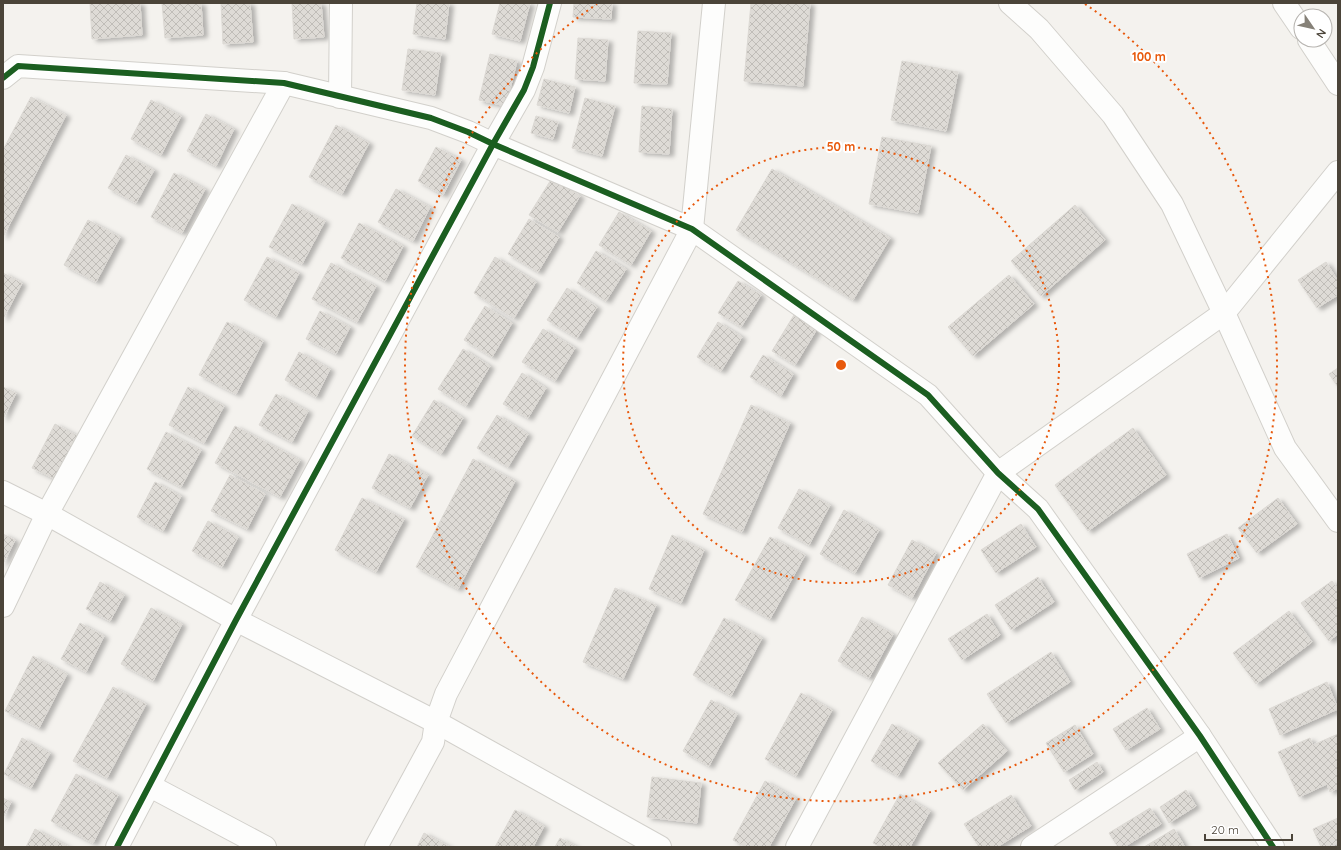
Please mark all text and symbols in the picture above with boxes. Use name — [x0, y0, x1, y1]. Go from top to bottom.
north arrow — [1293, 8, 1333, 48]
text: N — [1313, 26, 1329, 41]
text: 100 m — [1132, 49, 1166, 64]
text: 50 m — [827, 139, 855, 154]
centre of rings — [834, 358, 848, 372]
scale bar — [1205, 816, 1292, 842]
text: 20 m — [1211, 822, 1239, 837]

